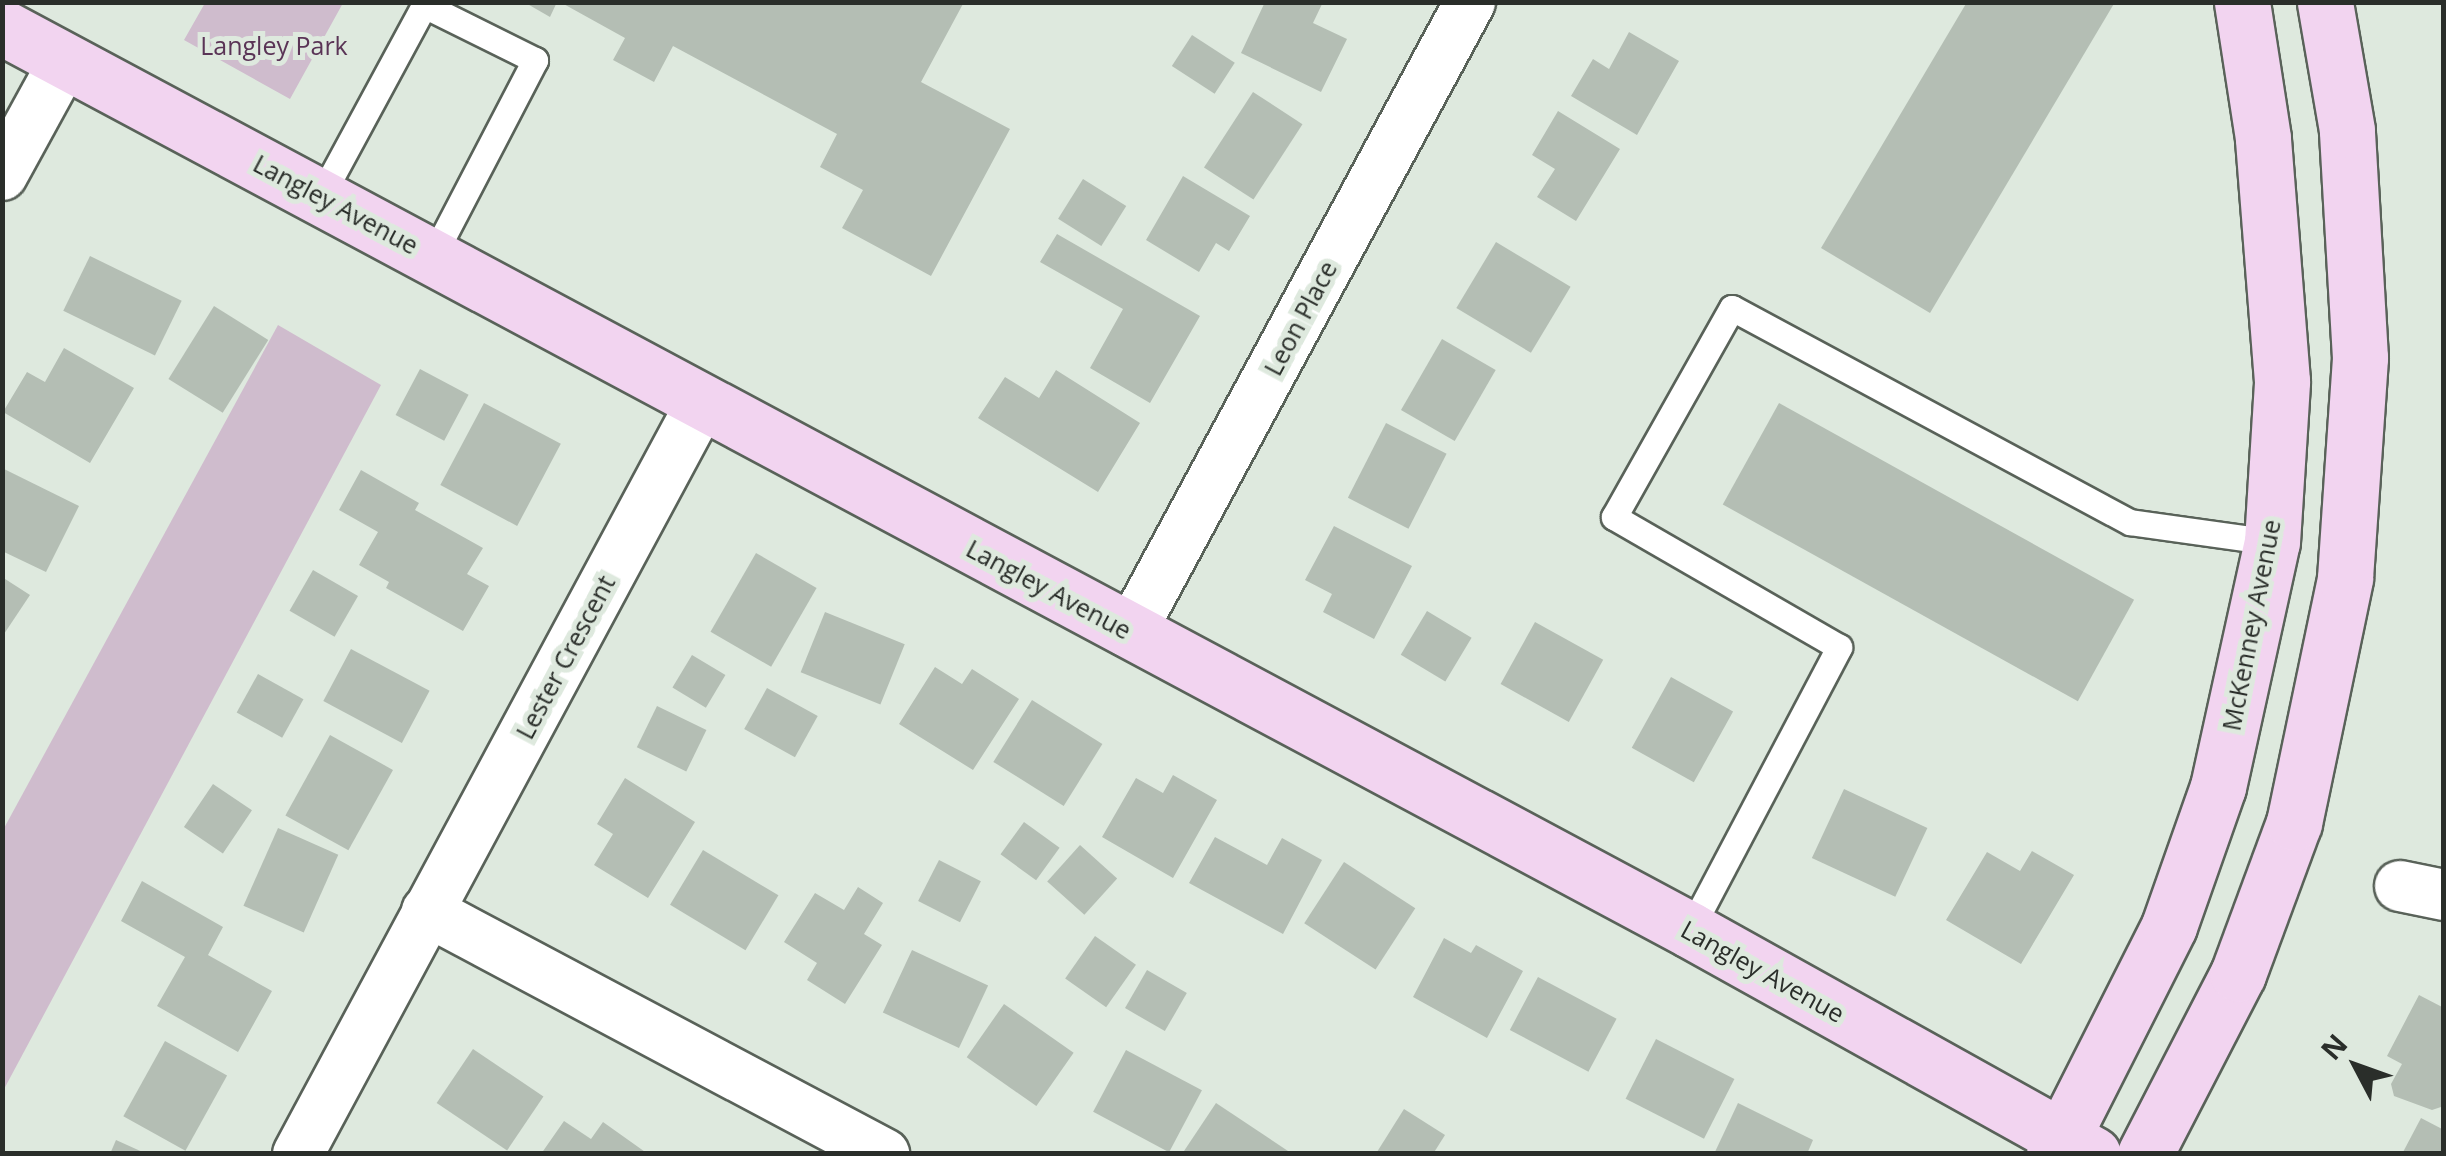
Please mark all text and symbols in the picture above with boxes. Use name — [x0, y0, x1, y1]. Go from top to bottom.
park label: Langley Park — [200, 30, 348, 60]
street label: Langley Avenue — [248, 148, 424, 260]
street label: Leon Place — [1257, 256, 1343, 380]
street label: McKenney Avenue — [2216, 517, 2286, 733]
street label: Langley Avenue — [961, 533, 1137, 645]
street label: Lester Crescent — [509, 570, 621, 744]
street label: Langley Avenue — [1676, 914, 1850, 1028]
north arrow — [2306, 1016, 2406, 1116]
text: N — [2312, 1025, 2355, 1067]

